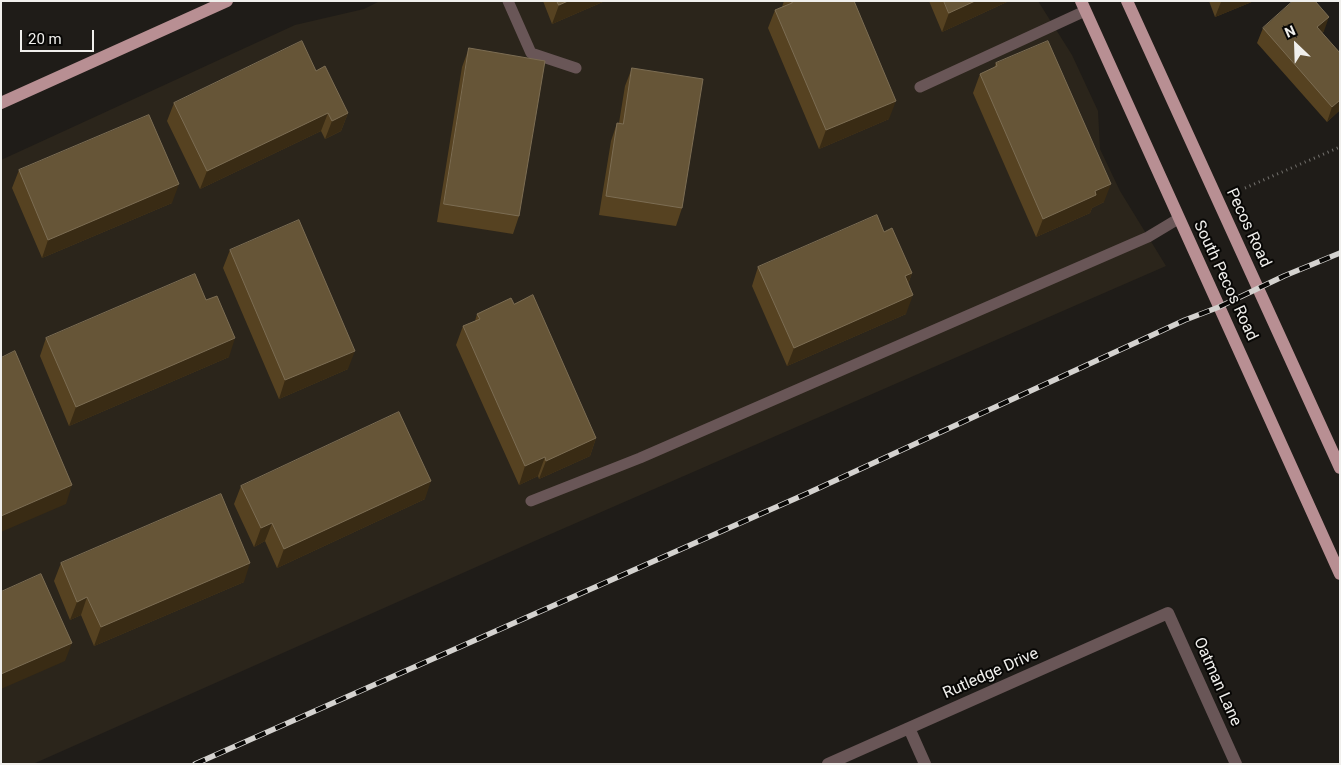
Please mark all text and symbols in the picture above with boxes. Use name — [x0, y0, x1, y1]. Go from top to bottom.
scale bar — [22, 20, 96, 52]
north arrow — [1271, 20, 1321, 70]
text: N — [1282, 22, 1298, 41]
text: 20 m — [28, 30, 62, 48]
street label: Pecos Road — [1221, 185, 1275, 271]
street label: South Pecos Road — [1189, 218, 1261, 344]
street label: Oatman Lane — [1189, 635, 1245, 729]
street label: Rutledge Drive — [940, 644, 1042, 704]

